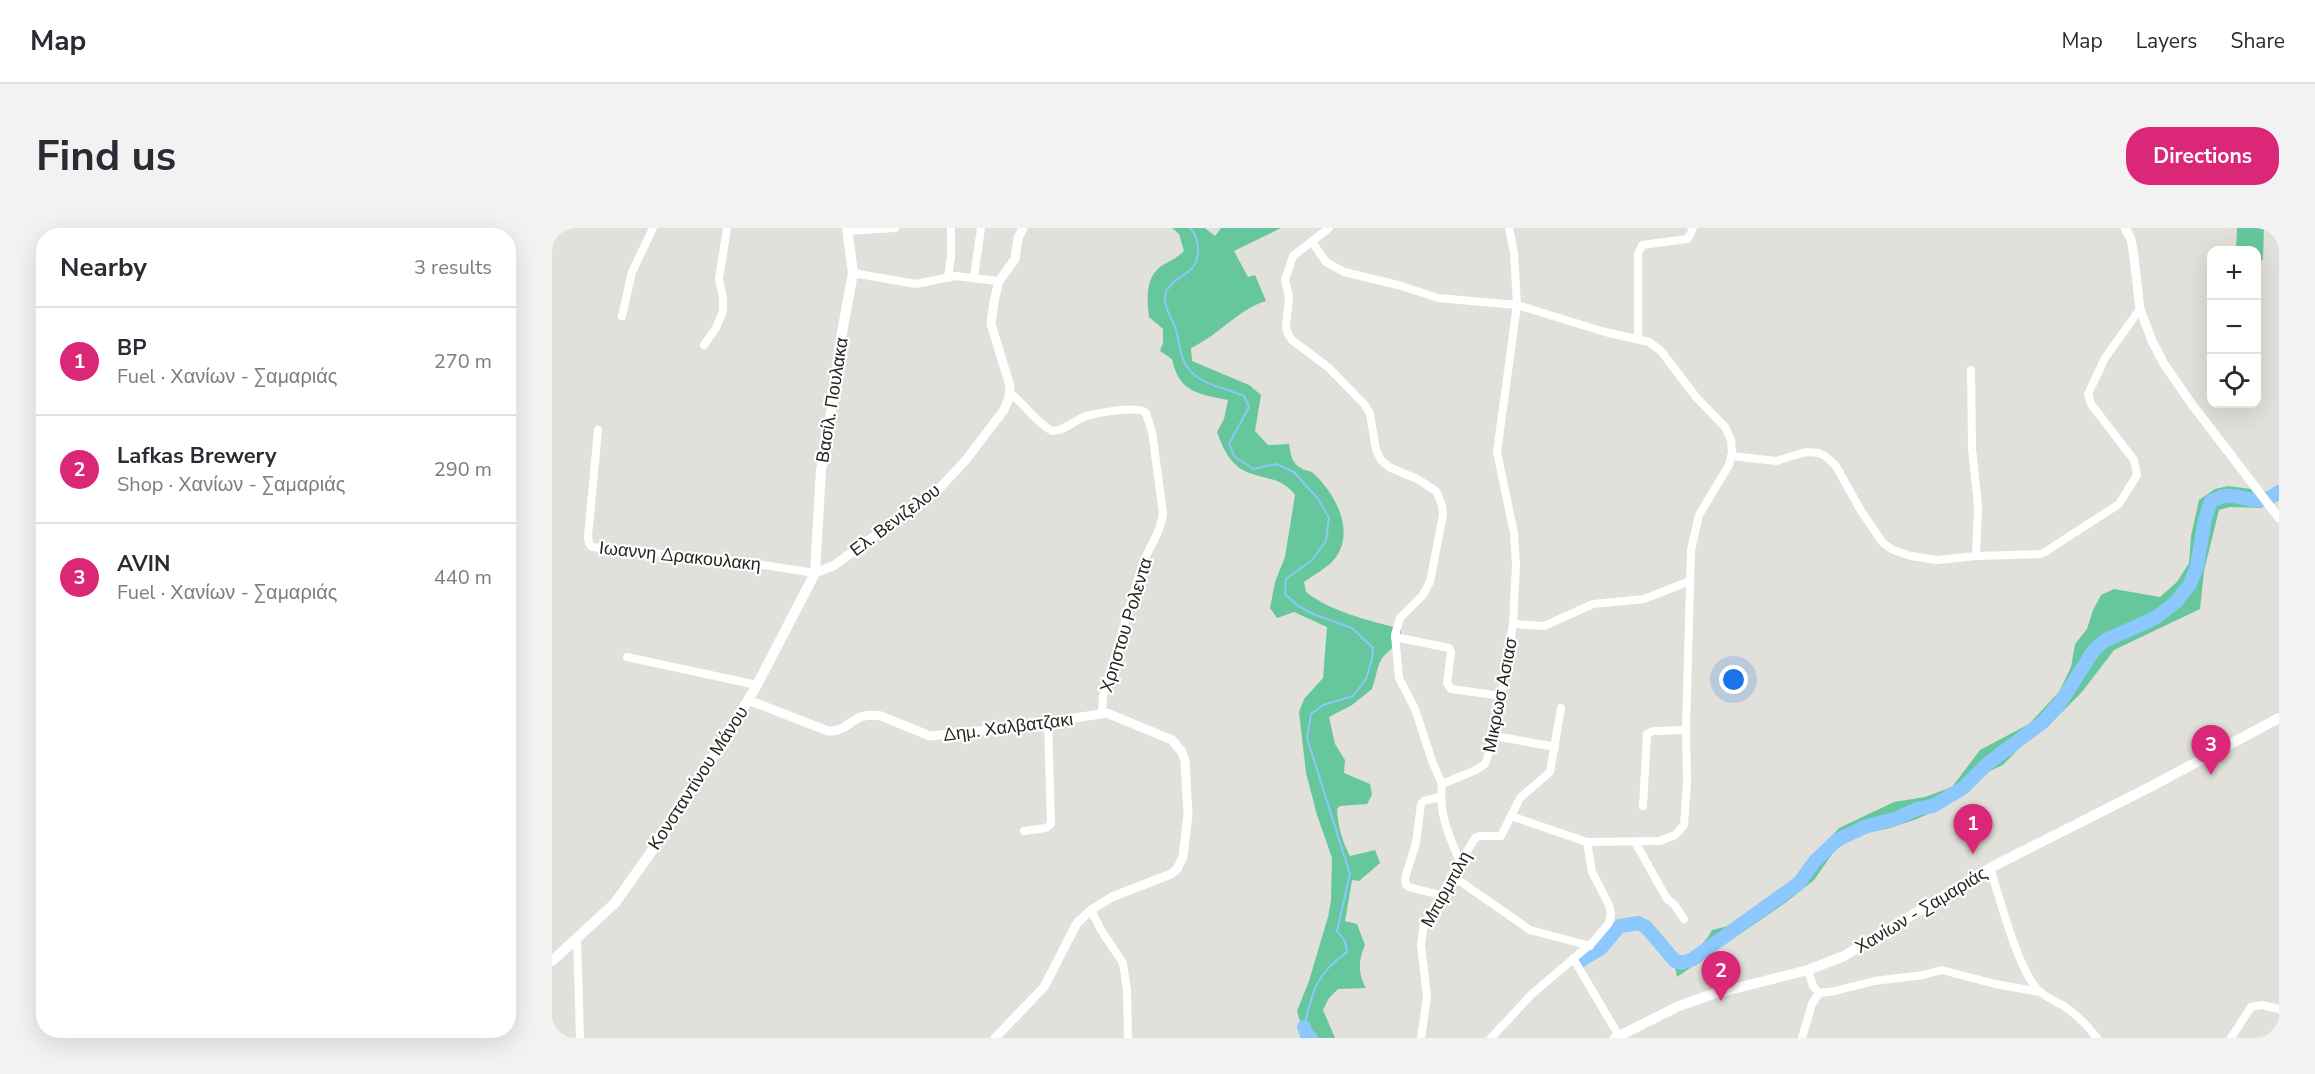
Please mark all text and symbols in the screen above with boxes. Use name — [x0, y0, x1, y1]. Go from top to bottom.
text: Map — [30, 22, 86, 60]
text: Map — [2061, 27, 2103, 55]
text: Layers — [2136, 27, 2197, 55]
text: Share — [2230, 27, 2285, 55]
button: Directions — [2126, 127, 2279, 185]
text: Find us — [36, 128, 176, 185]
map controls — [2207, 246, 2261, 408]
button: + — [2207, 246, 2261, 300]
text: Nearby — [60, 250, 147, 285]
text: 3 results — [414, 254, 492, 281]
button: − — [2207, 300, 2261, 354]
text: BP — [117, 333, 146, 363]
street label: Βασίλ. Πουλακα — [810, 336, 854, 464]
text: 1 — [74, 348, 86, 375]
text: 270 m — [434, 348, 492, 375]
button: locate — [2207, 354, 2261, 408]
text: Fuel · Χανίων - Σαμαριάς — [117, 363, 337, 390]
text: Lafkas Brewery — [117, 441, 276, 471]
text: 2 — [74, 456, 86, 483]
text: 290 m — [434, 456, 492, 483]
text: Shop · Χανίων - Σαμαριάς — [117, 471, 345, 498]
street label: Ελ. Βενιζελου — [845, 478, 945, 562]
street label: Ιωαννη Δρακουλακη — [598, 536, 762, 576]
text: AVIN — [117, 549, 170, 579]
street label: Χρηστου Ρολεντα — [1094, 555, 1158, 695]
text: 3 — [74, 564, 86, 591]
text: 440 m — [434, 564, 492, 591]
text: Fuel · Χανίων - Σαμαριάς — [117, 579, 337, 606]
street label: Μικρωσ Ασιασ — [1477, 635, 1523, 755]
your location — [1719, 665, 1748, 694]
street label: Κονσταντίνου Μάνου — [642, 701, 754, 855]
street label: Δημ. Χαλβατζακι — [941, 707, 1075, 747]
pin: 3 — [2192, 726, 2230, 775]
pin: 1 — [1954, 804, 1992, 854]
street label: Μπιρμπιλη — [1415, 847, 1477, 931]
street label: Χανίων - Σαμαριάς — [1850, 861, 1992, 959]
pin: 2 — [1702, 952, 1740, 1001]

